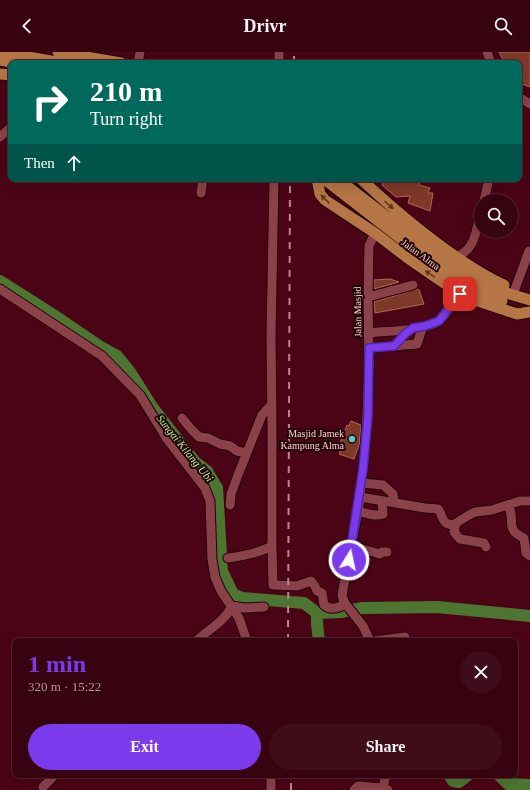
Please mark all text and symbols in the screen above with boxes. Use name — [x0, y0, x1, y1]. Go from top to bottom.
icon: back — [16, 15, 38, 37]
icon: search — [492, 15, 514, 37]
text: Drivr — [244, 16, 286, 36]
icon: right — [24, 76, 76, 128]
text: 210 m — [90, 76, 162, 107]
text: Turn right — [90, 109, 163, 129]
icon: ahead — [63, 152, 85, 174]
text: Then — [24, 155, 55, 171]
one-way arrow — [320, 194, 330, 204]
map controls — [474, 194, 518, 238]
button: search — [474, 194, 518, 238]
one-way arrow — [384, 201, 395, 210]
street label: Jalan Alma — [399, 237, 442, 272]
one-way arrow — [425, 270, 436, 278]
pin — [443, 277, 477, 311]
icon: arrive — [449, 283, 471, 305]
street label: Jalan Masjid — [352, 286, 363, 337]
water label: Sungai Kilang Ubi — [154, 412, 216, 484]
place label: Masjid Jamek Kampung Alma — [280, 428, 345, 451]
marker: Masjid Jamek Kampung Alma — [347, 434, 357, 444]
position arrow — [328, 539, 370, 581]
text: 1 min — [28, 651, 86, 677]
button: close — [460, 651, 502, 693]
text: 320 m · 15:22 — [28, 679, 101, 694]
button: Exit — [28, 724, 261, 770]
button: Share — [269, 724, 502, 770]

